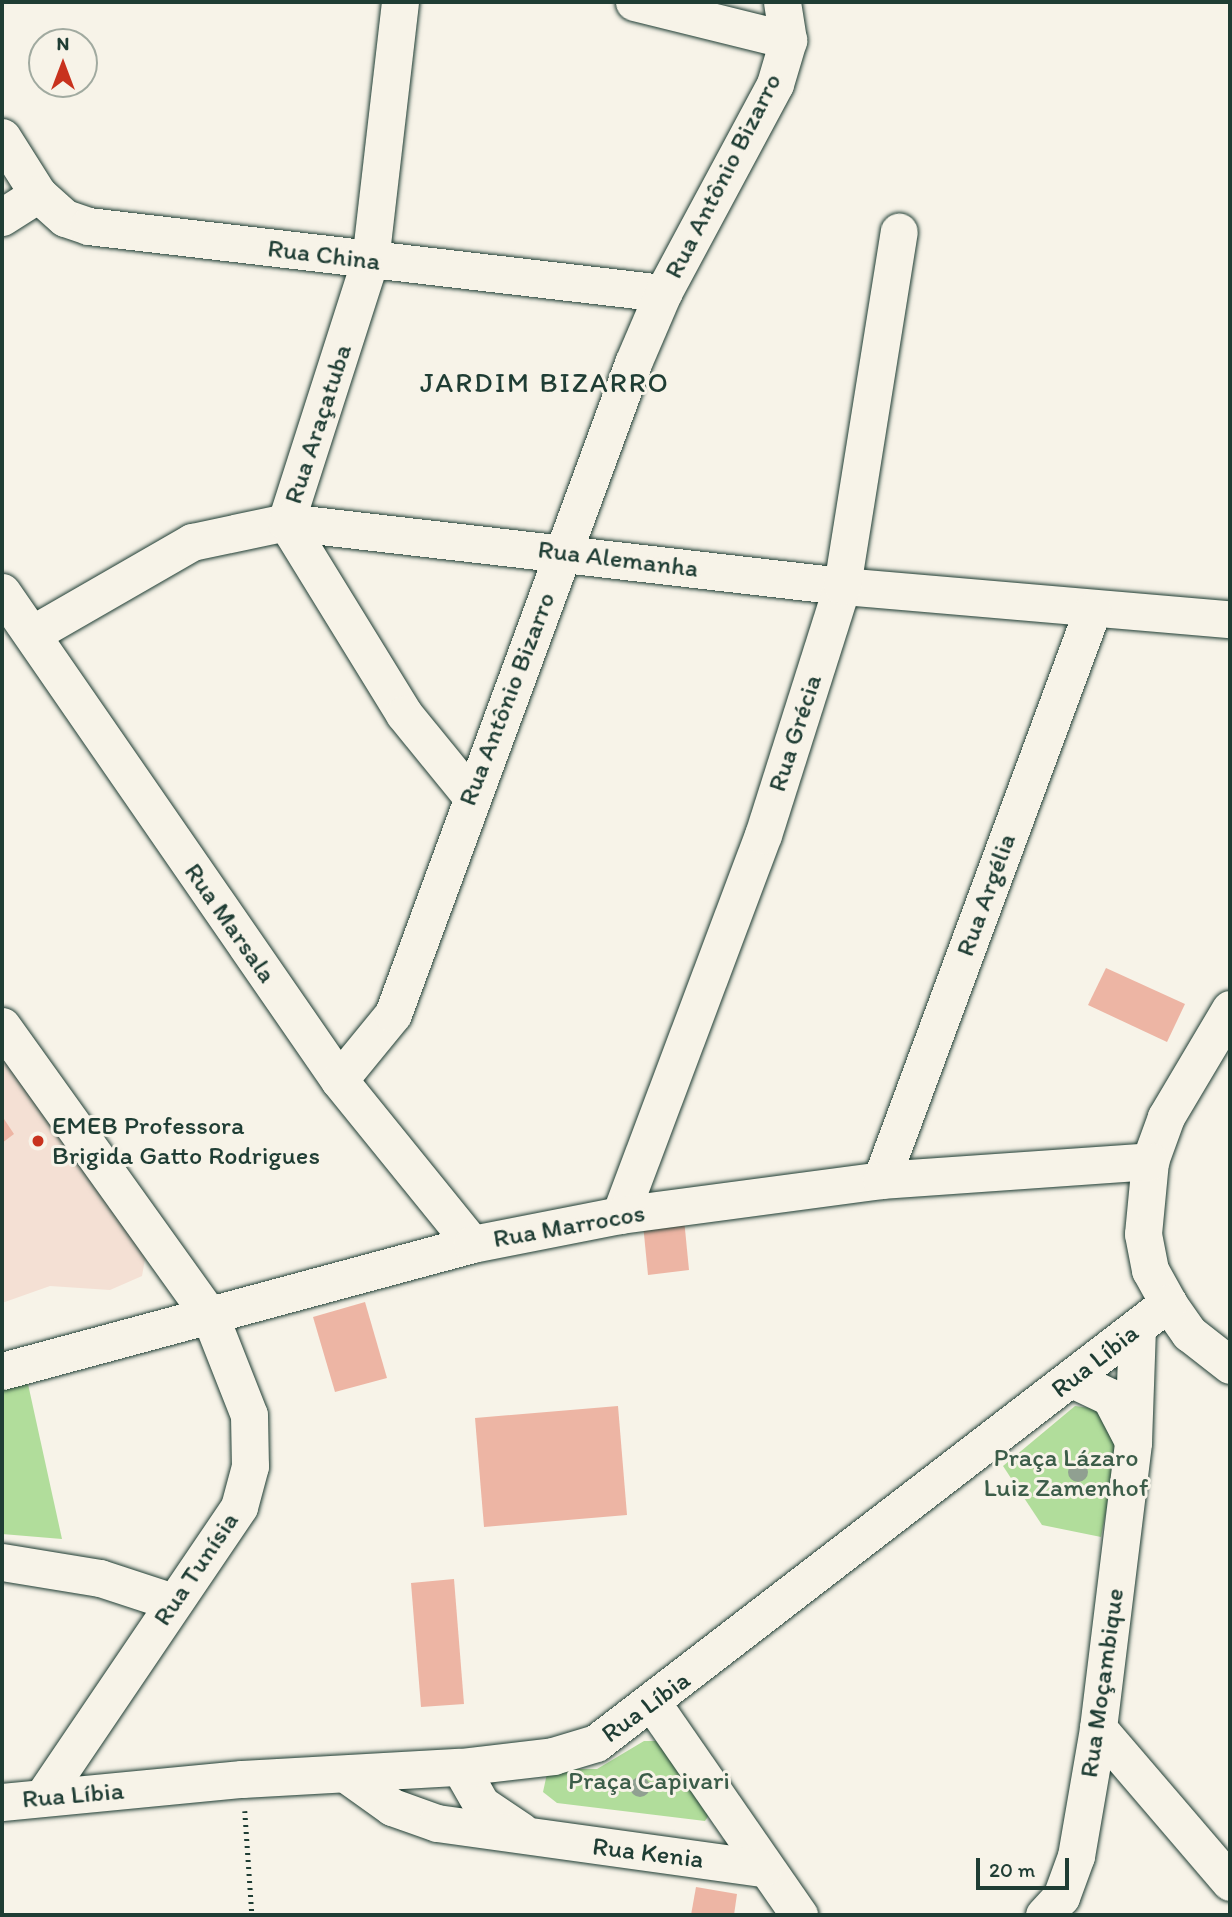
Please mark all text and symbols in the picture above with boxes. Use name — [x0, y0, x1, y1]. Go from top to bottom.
north arrow — [28, 28, 98, 98]
text: N — [57, 32, 69, 55]
street label: Rua Antônio Bizarro — [658, 69, 788, 283]
street label: Rua China — [266, 233, 382, 277]
street label: Rua Araçatuba — [278, 340, 358, 508]
district label: JARDIM BIZARRO — [423, 365, 667, 399]
street label: Rua Alemanha — [536, 534, 700, 584]
street label: Rua Antônio Bizarro — [452, 588, 562, 810]
street label: Rua Grécia — [762, 671, 828, 795]
street label: Rua Argélia — [949, 829, 1023, 961]
street label: Rua Marsala — [178, 857, 282, 989]
place label: EMEB Professora Brigida Gatto Rodrigues — [52, 1110, 320, 1172]
marker: EMEB Professora Brigida Gatto Rodrigues — [30, 1133, 46, 1149]
street label: Rua Marrocos — [491, 1197, 647, 1255]
street label: Rua Líbia — [1045, 1317, 1145, 1405]
park label: Praça Lázaro Luiz Zamenhof — [983, 1442, 1149, 1504]
street label: Rua Tunísia — [147, 1507, 245, 1631]
street label: Rua Moçambique — [1073, 1587, 1131, 1779]
street label: Rua Líbia — [596, 1665, 696, 1749]
park label: Praça Capivari — [568, 1765, 730, 1797]
street label: Rua Líbia — [21, 1775, 125, 1815]
street label: Rua Kenia — [590, 1831, 706, 1875]
scale bar — [980, 1843, 1073, 1887]
text: 20 m — [989, 1857, 1035, 1882]

